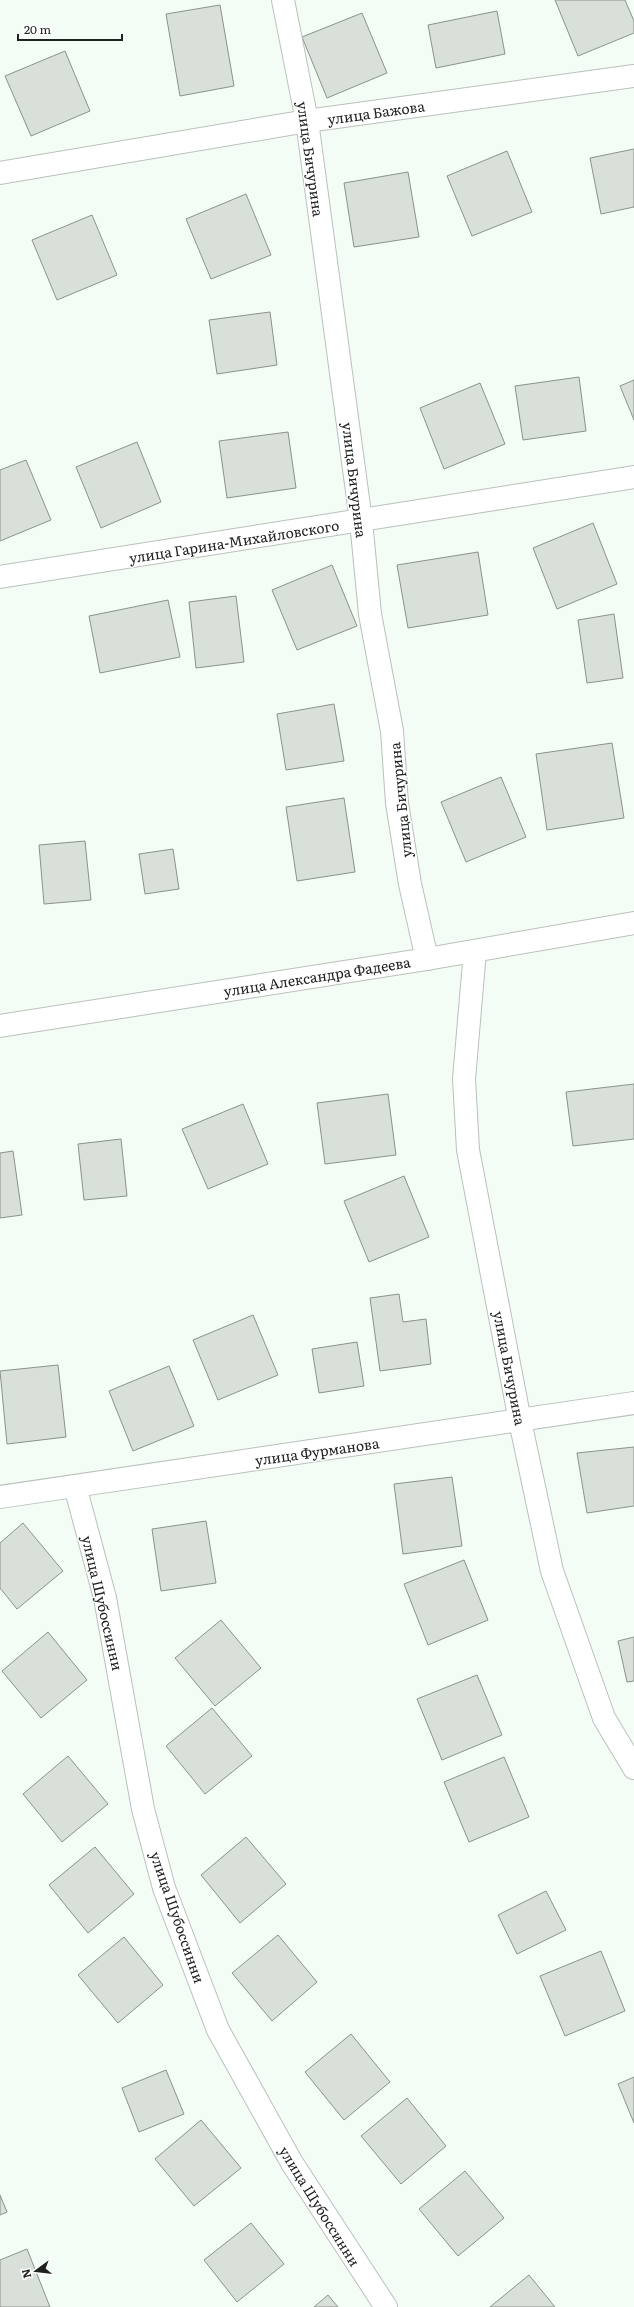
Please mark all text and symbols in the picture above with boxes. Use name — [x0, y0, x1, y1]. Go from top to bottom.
scale bar — [18, 16, 122, 42]
text: 20 m — [24, 20, 51, 38]
street label: улица Бажова — [326, 95, 426, 129]
street label: улица Бичурина — [293, 100, 329, 218]
street label: улица Бичурина — [338, 421, 372, 539]
street label: улица Гарина-Михайловского — [127, 514, 341, 568]
street label: улица Бичурина — [384, 741, 416, 859]
street label: улица Александра Фадеева — [222, 951, 412, 1001]
street label: улица Бичурина — [489, 1309, 531, 1427]
street label: улица Фурманова — [254, 1432, 381, 1470]
street label: улица Шубоссинни — [78, 1533, 128, 1673]
street label: улица Шубоссинни — [146, 1848, 210, 1986]
street label: улица Шубоссинни — [275, 2142, 365, 2270]
north arrow — [16, 2251, 56, 2291]
text: N — [16, 2267, 34, 2280]

